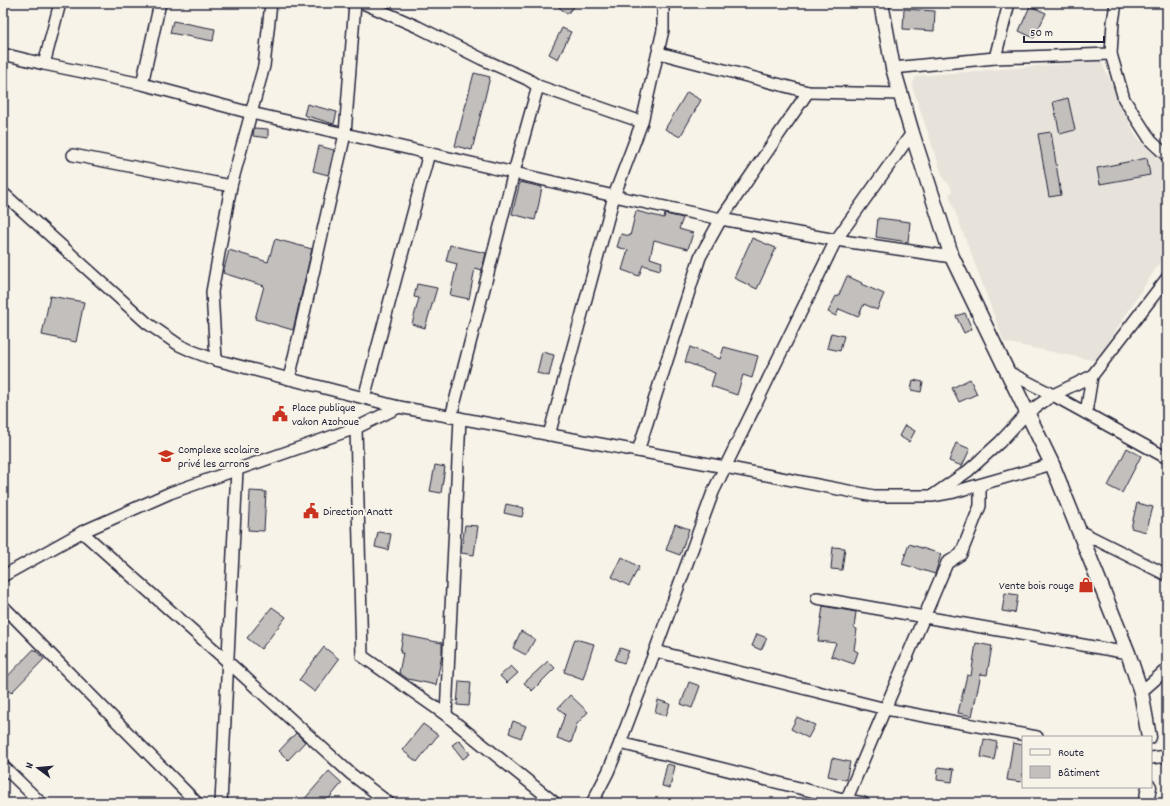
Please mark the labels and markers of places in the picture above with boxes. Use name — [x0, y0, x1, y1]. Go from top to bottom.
place label: Place publique vakon Azohoue — [292, 400, 359, 431]
public building icon: Place publique vakon Azohoue — [271, 405, 289, 423]
place label: Complexe scolaire privé les arrons — [178, 442, 259, 473]
school or university icon: Complexe scolaire privé les arrons — [157, 447, 175, 465]
public building icon: Direction Anatt — [302, 502, 320, 520]
place label: Direction Anatt — [323, 504, 393, 521]
shop icon: Vente bois rouge — [1077, 576, 1095, 594]
place label: Vente bois rouge — [999, 578, 1074, 595]

